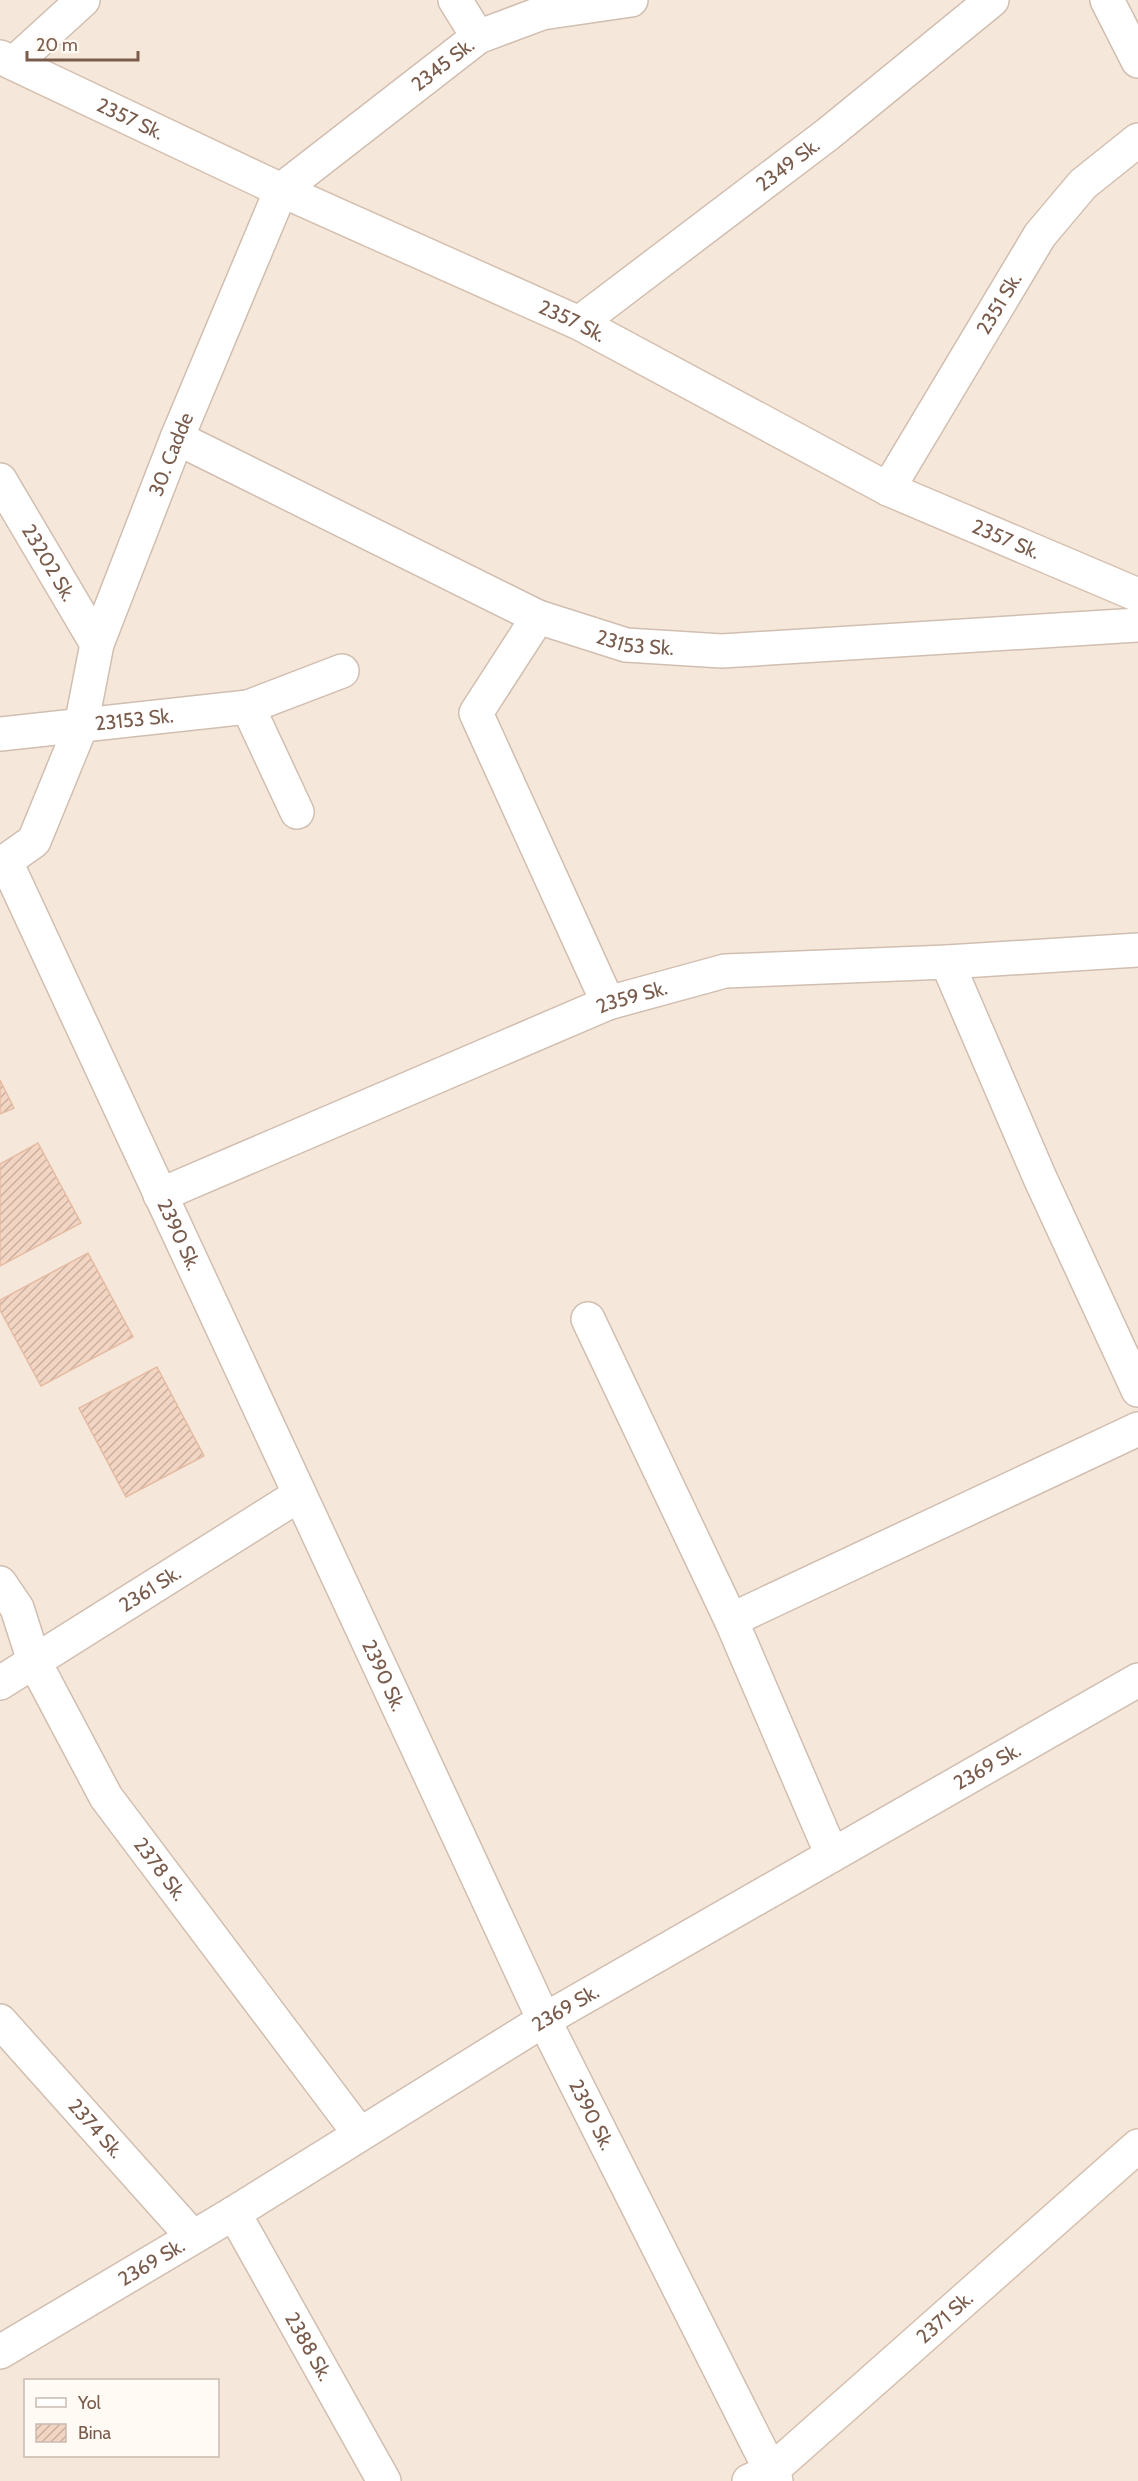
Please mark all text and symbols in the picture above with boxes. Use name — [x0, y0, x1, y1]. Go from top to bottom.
scale bar — [27, 24, 138, 62]
street label: 2345 Sk. — [407, 33, 479, 96]
text: 20 m — [36, 34, 78, 56]
street label: 2357 Sk. — [93, 92, 168, 145]
street label: 2349 Sk. — [751, 133, 824, 196]
street label: 2351 Sk. — [971, 268, 1027, 339]
street label: 2357 Sk. — [535, 295, 610, 347]
street label: 30. Cadde — [144, 409, 198, 499]
street label: 2357 Sk. — [968, 514, 1043, 564]
street label: 23202 Sk. — [17, 520, 81, 606]
street label: 23153 Sk. — [593, 624, 675, 660]
street label: 23153 Sk. — [94, 703, 175, 736]
street label: 2359 Sk. — [592, 975, 670, 1019]
street label: 2390 Sk. — [152, 1195, 206, 1274]
street label: 2361 Sk. — [115, 1560, 185, 1617]
street label: 2390 Sk. — [357, 1636, 411, 1715]
street label: 2369 Sk. — [949, 1738, 1025, 1795]
street label: 2378 Sk. — [129, 1833, 192, 1905]
street label: 2369 Sk. — [527, 1979, 603, 2037]
street label: 2390 Sk. — [564, 2076, 619, 2154]
street label: 2374 Sk. — [63, 2094, 129, 2163]
street label: 2369 Sk. — [114, 2233, 189, 2291]
street label: 2371 Sk. — [911, 2286, 978, 2349]
street label: 2388 Sk. — [280, 2308, 337, 2385]
legend — [24, 2379, 219, 2457]
text: Yol — [77, 2392, 102, 2414]
text: Bina — [78, 2422, 112, 2444]

